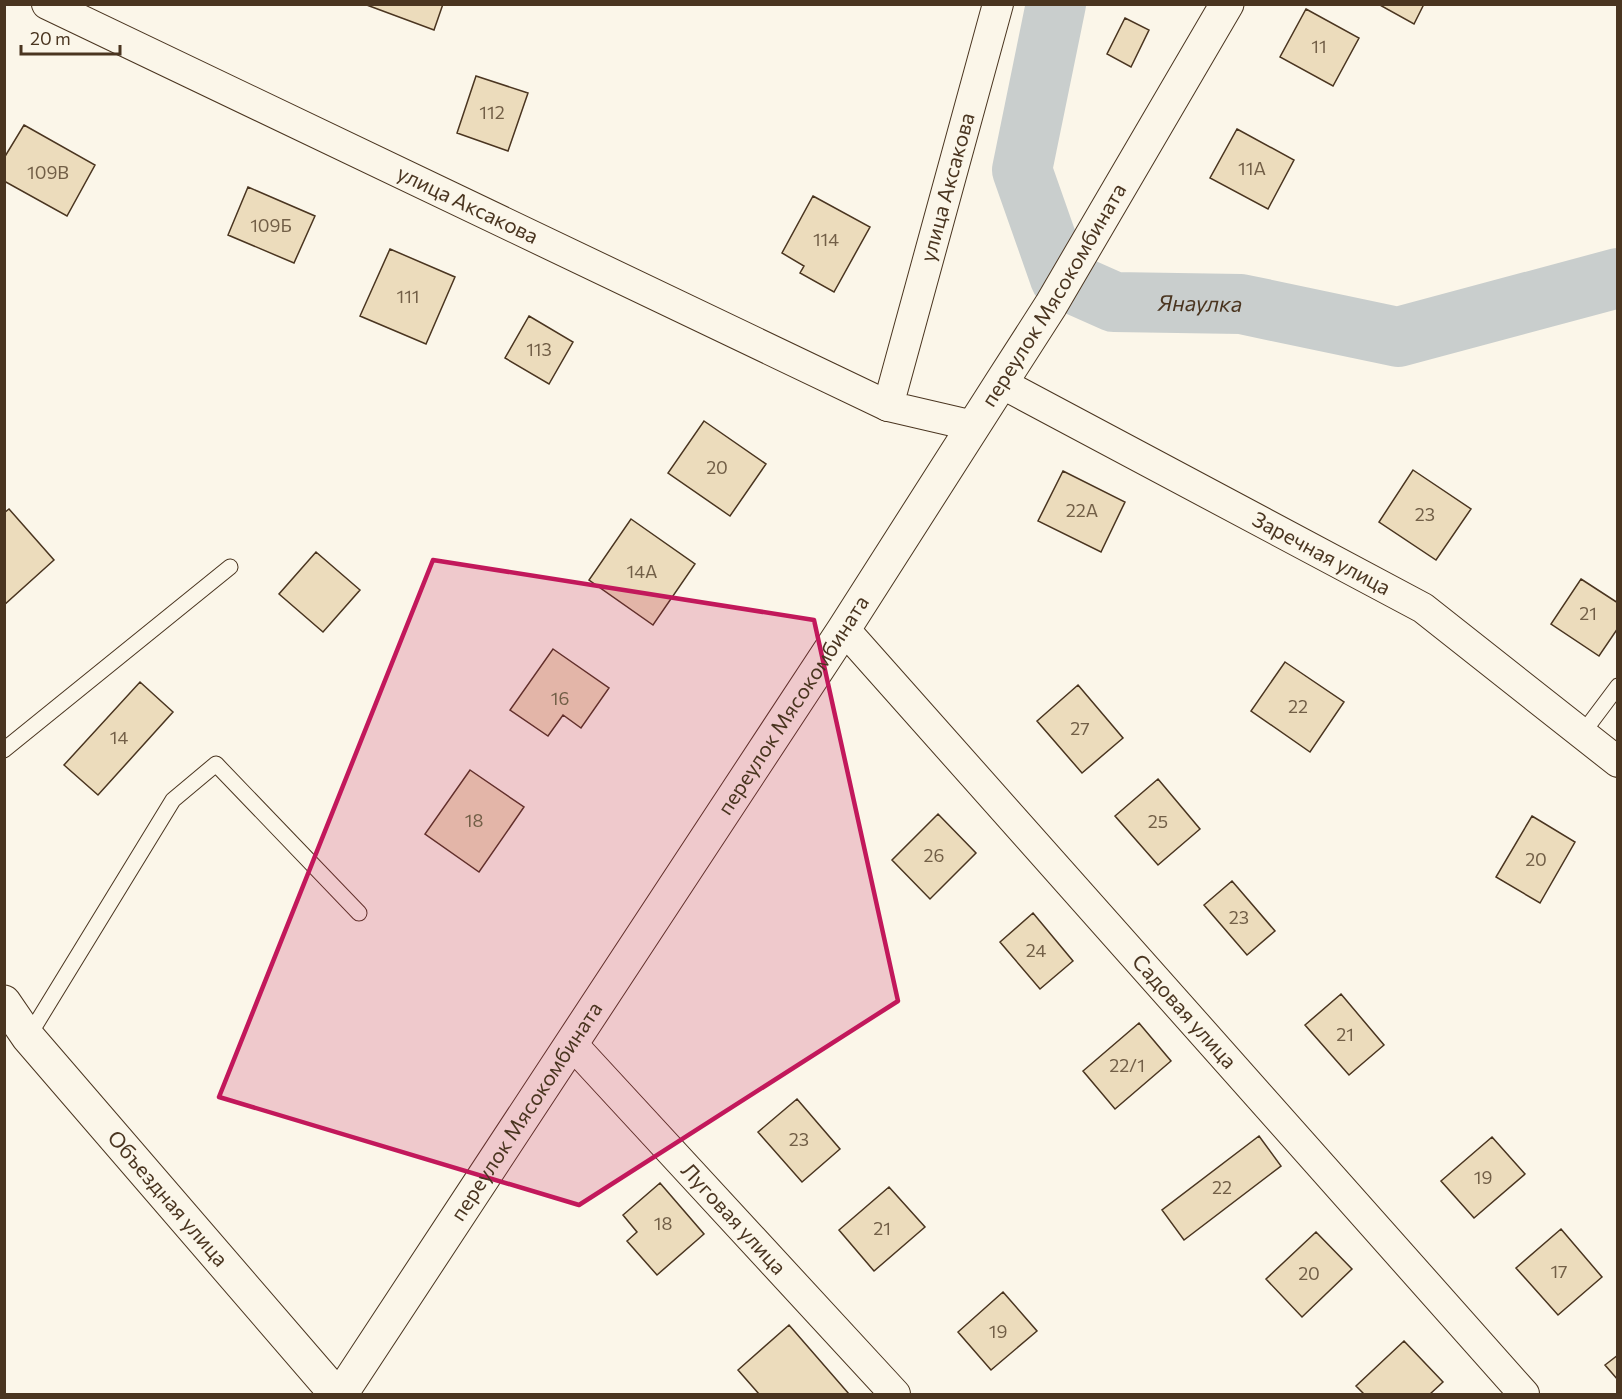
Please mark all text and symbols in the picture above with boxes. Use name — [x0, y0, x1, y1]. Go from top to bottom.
scale bar — [21, 18, 120, 56]
text: 20 m — [30, 27, 71, 49]
house number: 11 — [1311, 35, 1327, 57]
house number: 112 — [479, 101, 505, 123]
street label: улица Аксакова — [914, 110, 979, 264]
house number: 11А — [1238, 157, 1266, 179]
street label: улица Аксакова — [393, 159, 543, 248]
house number: 109В — [27, 161, 69, 183]
street label: переулок Мясокомбината — [975, 178, 1130, 411]
house number: 109Б — [250, 214, 292, 236]
house number: 114 — [813, 228, 839, 250]
house number: 111 — [396, 285, 420, 307]
water label: Янаулка — [1156, 289, 1243, 317]
house number: 113 — [526, 338, 552, 360]
house number: 20 — [706, 456, 728, 478]
house number: 22А — [1066, 499, 1098, 521]
house number: 23 — [1415, 503, 1435, 525]
street label: Заречная улица — [1249, 505, 1395, 599]
house number: 14А — [627, 560, 657, 582]
street label: переулок Мясокомбината — [711, 590, 873, 819]
house number: 21 — [1579, 602, 1597, 624]
house number: 16 — [551, 687, 569, 709]
house number: 22 — [1288, 695, 1308, 717]
house number: 27 — [1070, 717, 1090, 739]
house number: 14 — [110, 726, 128, 748]
house number: 18 — [465, 809, 483, 831]
house number: 25 — [1148, 810, 1168, 832]
house number: 26 — [924, 844, 944, 866]
house number: 20 — [1525, 848, 1547, 870]
house number: 23 — [1229, 906, 1249, 928]
house number: 24 — [1026, 939, 1046, 961]
street label: Садовая улица — [1128, 948, 1243, 1073]
street label: переулок Мясокомбината — [444, 996, 607, 1225]
house number: 21 — [1336, 1023, 1354, 1045]
house number: 22/1 — [1109, 1054, 1145, 1076]
street label: Объездная улица — [103, 1125, 234, 1271]
house number: 23 — [789, 1128, 809, 1150]
street label: Луговая улица — [677, 1157, 792, 1279]
house number: 19 — [1474, 1166, 1492, 1188]
house number: 22 — [1212, 1176, 1232, 1198]
house number: 18 — [654, 1212, 672, 1234]
house number: 21 — [873, 1217, 891, 1239]
house number: 17 — [1550, 1260, 1568, 1282]
house number: 20 — [1298, 1262, 1320, 1284]
house number: 19 — [989, 1320, 1007, 1342]

